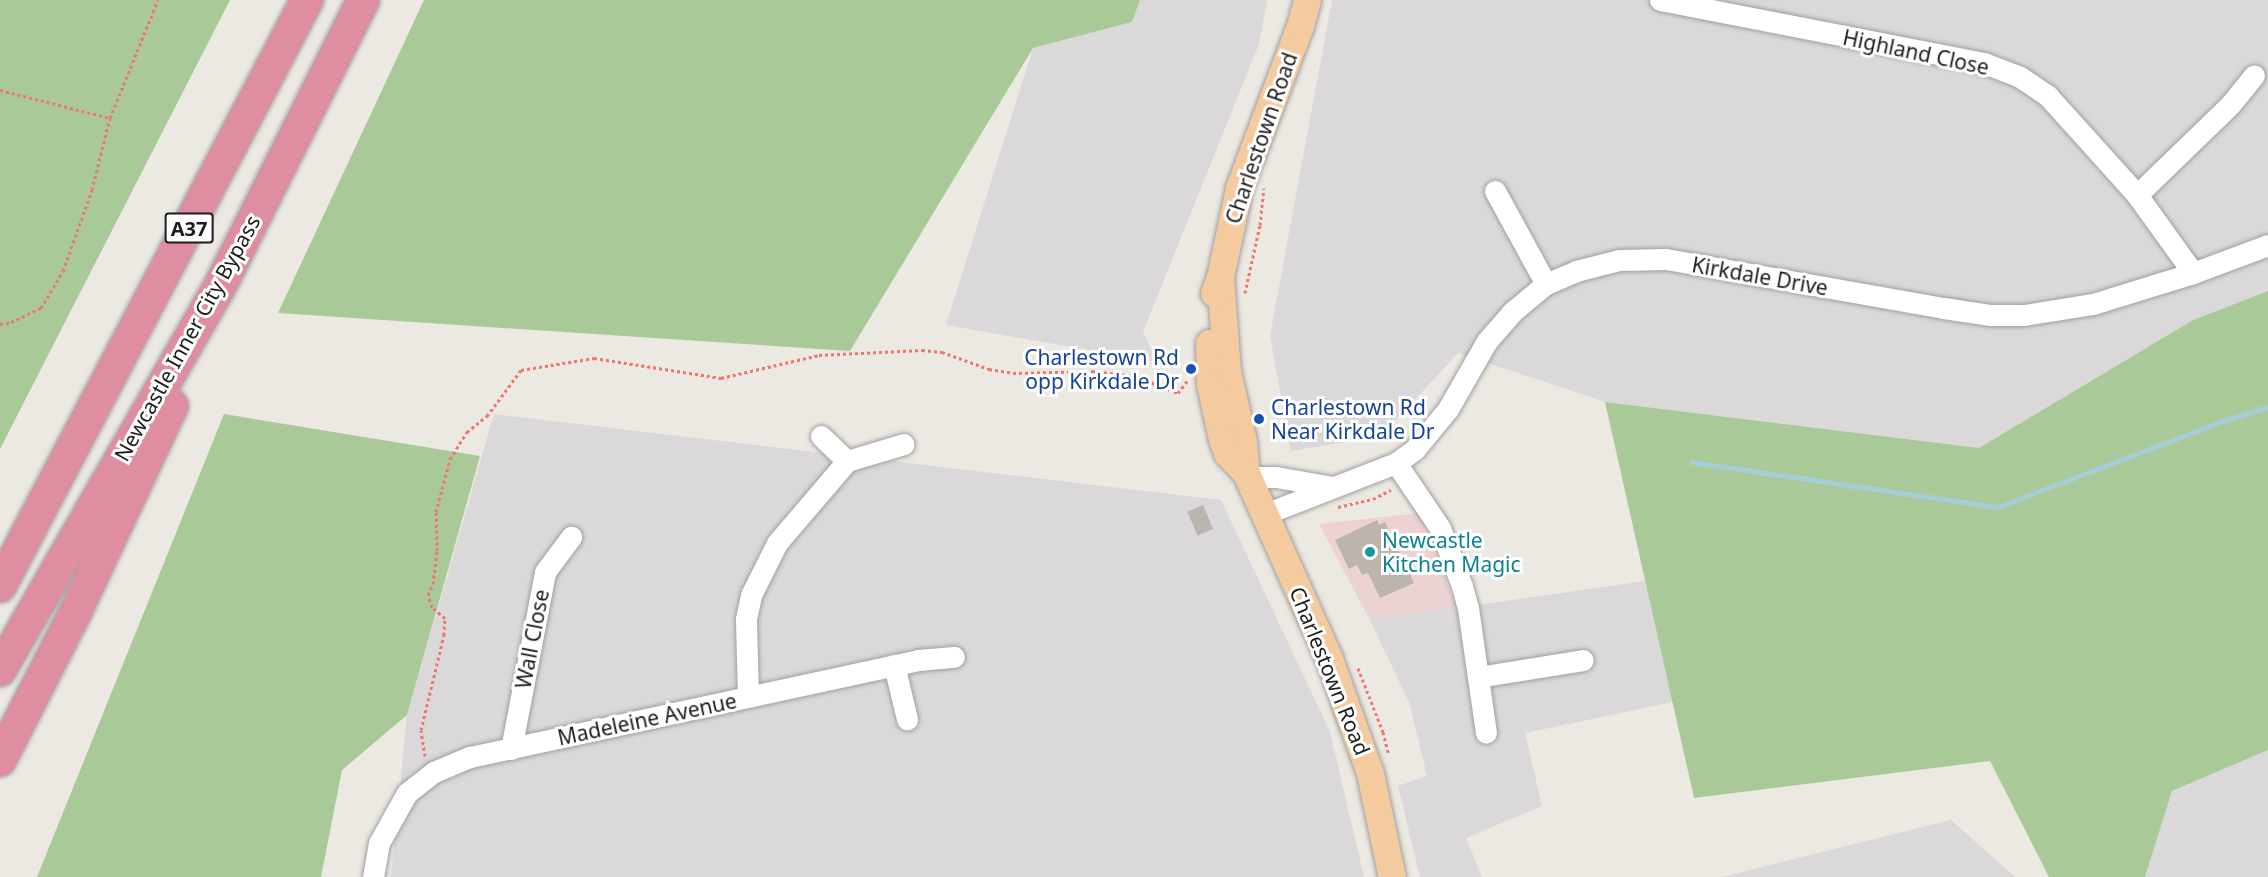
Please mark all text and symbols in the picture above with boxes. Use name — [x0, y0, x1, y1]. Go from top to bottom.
street label: Highland Close — [1841, 24, 1991, 80]
street label: Charlestown Road — [1220, 49, 1302, 227]
street label: Newcastle Inner City Bypass — [109, 211, 265, 465]
road number: A37 — [164, 211, 214, 245]
street label: Kirkdale Drive — [1690, 252, 1830, 300]
place label: Charlestown Rd opp Kirkdale Dr — [1024, 344, 1179, 394]
marker: Charlestown Rd opp Kirkdale Dr — [1184, 362, 1198, 376]
place label: Charlestown Rd Near Kirkdale Dr — [1271, 394, 1434, 444]
marker: Charlestown Rd Near Kirkdale Dr — [1252, 412, 1266, 426]
place label: Newcastle Kitchen Magic — [1382, 527, 1521, 577]
marker: Newcastle Kitchen Magic — [1363, 545, 1377, 559]
street label: Charlestown Road — [1285, 583, 1375, 759]
street label: Wall Close — [510, 587, 554, 691]
street label: Madeleine Avenue — [555, 688, 739, 750]

